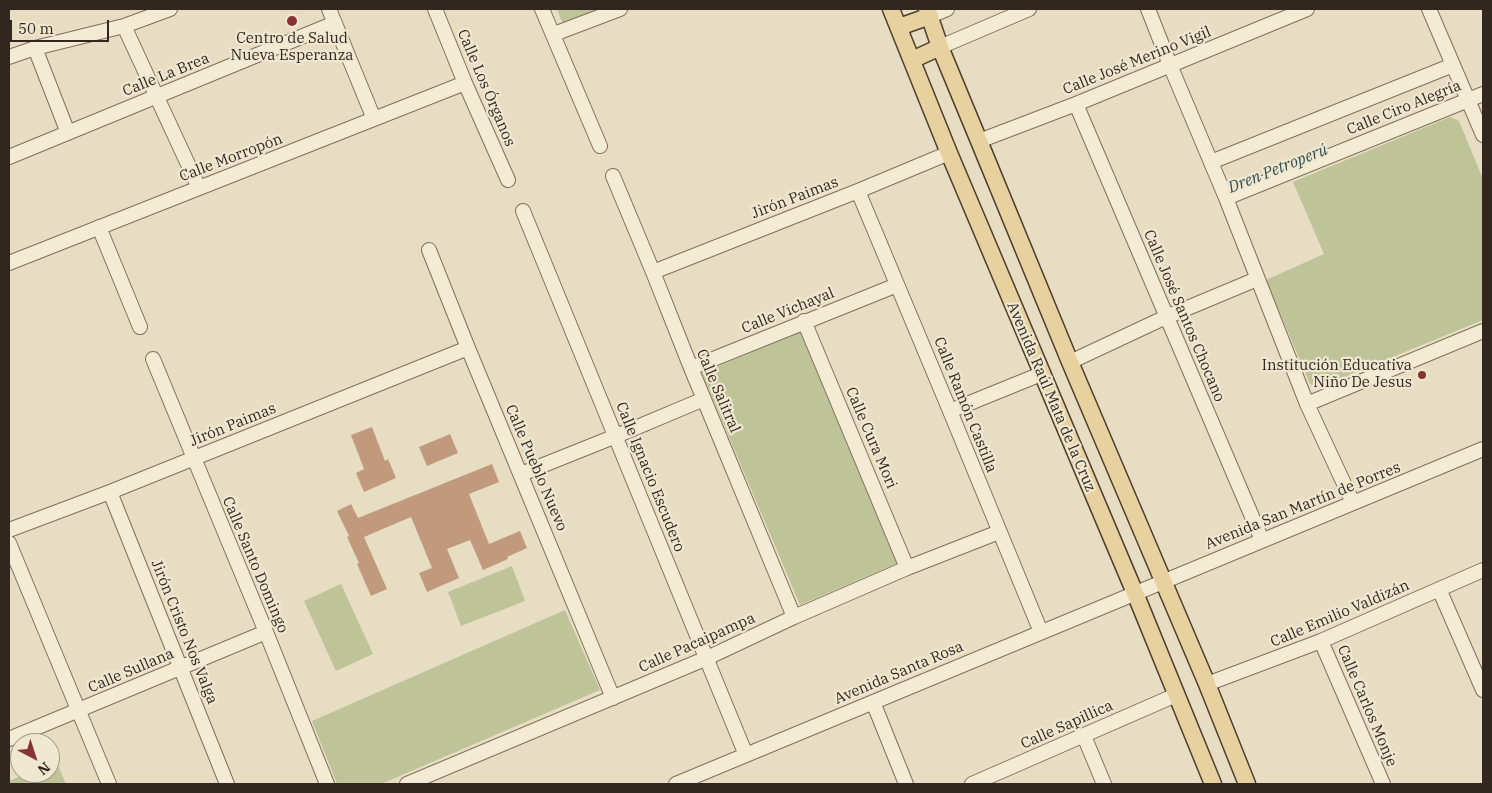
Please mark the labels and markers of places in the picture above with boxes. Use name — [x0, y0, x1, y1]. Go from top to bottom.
marker: Centro de Salud Nueva Esperanza — [285, 14, 299, 28]
place label: Centro de Salud Nueva Esperanza — [230, 30, 354, 65]
place label: Institución Educativa Niño De Jesus — [1262, 357, 1412, 392]
marker: Institución Educativa Niño De Jesus — [1416, 369, 1428, 381]

